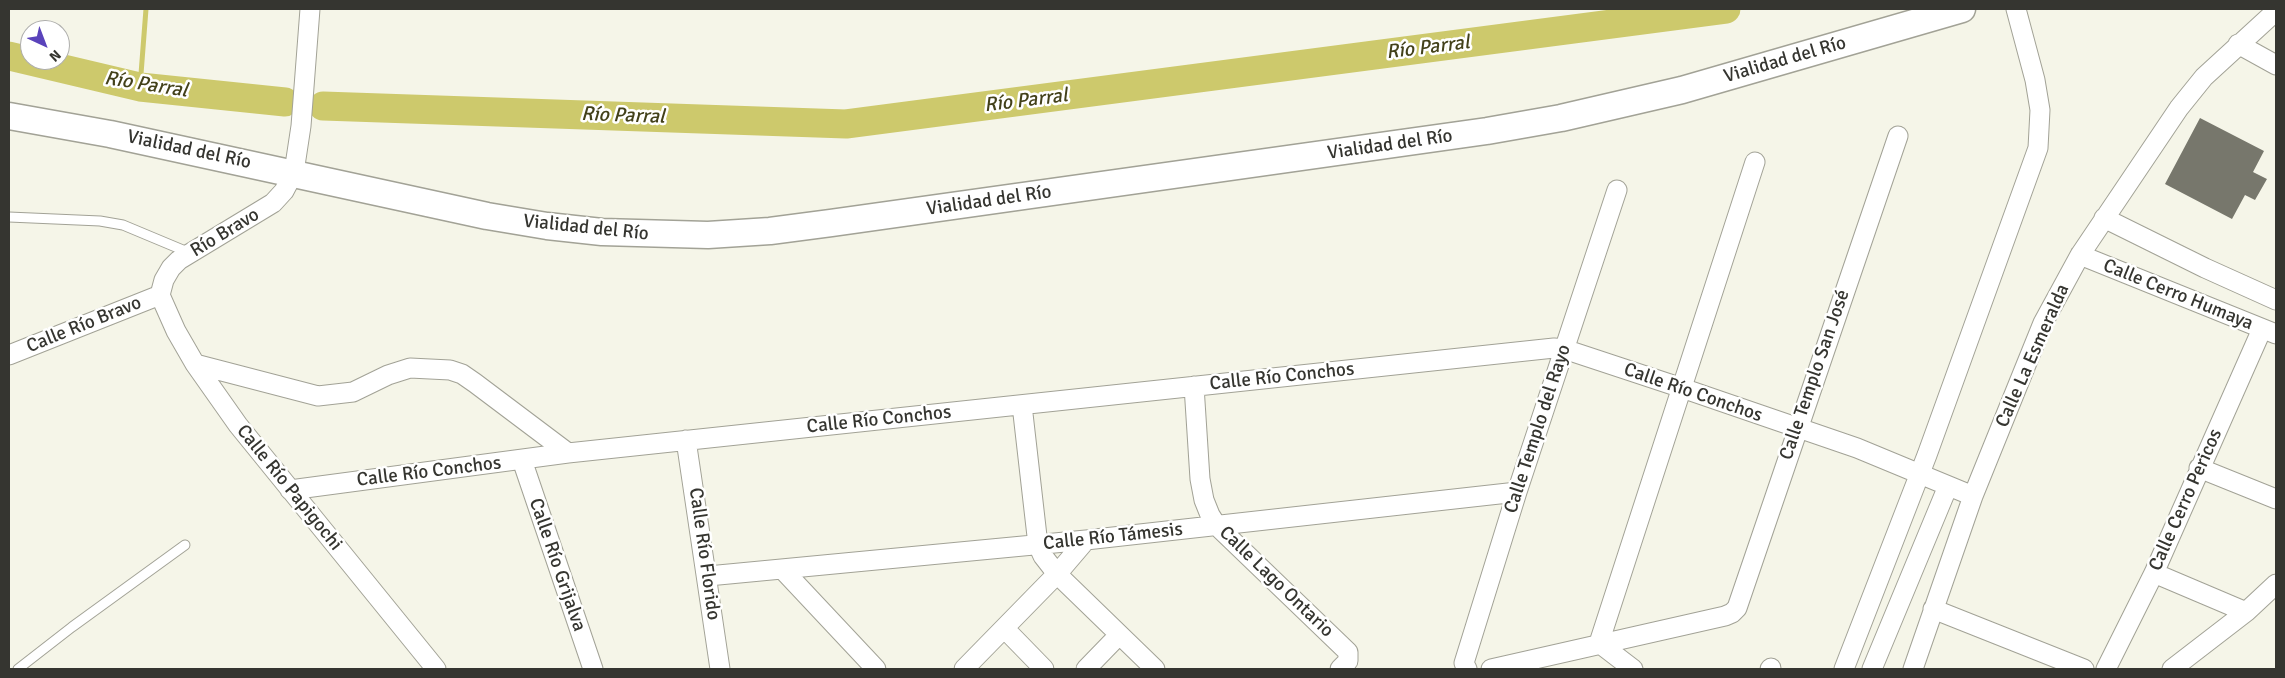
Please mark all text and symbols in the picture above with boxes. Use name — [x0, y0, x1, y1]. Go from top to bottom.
north arrow — [20, 20, 70, 70]
water label: Río Parral — [1385, 31, 1471, 65]
street label: Vialidad del Río — [1721, 32, 1849, 88]
text: N — [46, 46, 64, 65]
water label: Río Parral — [103, 67, 189, 103]
water label: Río Parral — [983, 84, 1069, 118]
water label: Río Parral — [581, 103, 665, 129]
street label: Vialidad del Río — [1326, 125, 1454, 165]
street label: Vialidad del Río — [125, 126, 253, 174]
street label: Vialidad del Río — [925, 181, 1053, 221]
street label: Río Bravo — [186, 204, 264, 262]
street label: Vialidad del Río — [522, 210, 650, 246]
street label: Calle Cerro Humaya — [2100, 254, 2256, 336]
street label: Calle La Esmeralda — [1991, 281, 2075, 431]
street label: Calle Templo San José — [1775, 287, 1855, 463]
street label: Calle Río Bravo — [23, 292, 145, 358]
street label: Calle Templo del Rayo — [1500, 342, 1576, 516]
street label: Calle Río Conchos — [1209, 358, 1355, 396]
street label: Calle Río Conchos — [1621, 359, 1765, 427]
street label: Calle Río Conchos — [806, 401, 952, 439]
street label: Calle Río Papigochi — [231, 420, 347, 556]
street label: Calle Cerro Pericos — [2144, 425, 2228, 575]
street label: Calle Río Conchos — [356, 452, 502, 492]
street label: Calle Río Florido — [683, 486, 725, 622]
street label: Calle Río Grijalva — [524, 495, 590, 635]
street label: Calle Río Támesis — [1042, 518, 1184, 556]
street label: Calle Lago Ontario — [1214, 522, 1338, 642]

